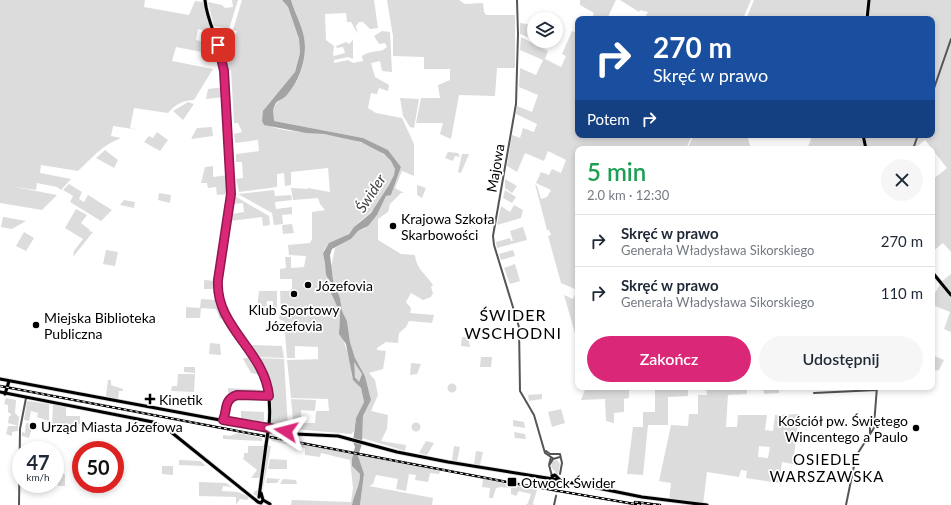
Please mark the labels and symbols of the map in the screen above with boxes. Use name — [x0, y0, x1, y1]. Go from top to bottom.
pin — [201, 28, 235, 62]
street label: Majowa — [482, 142, 508, 194]
water label: Świder — [351, 170, 389, 215]
place label: Krajowa Szkoła Skarbowości — [401, 210, 495, 243]
marker: Krajowa Szkoła Skarbowości — [388, 221, 398, 231]
place label: Józefovia — [316, 277, 373, 294]
marker: Józefovia — [303, 280, 313, 290]
marker: Klub Sportowy Józefovia — [289, 289, 299, 299]
place label: Klub Sportowy Józefovia — [248, 301, 340, 334]
district label: ŚWIDER WSCHODNI — [464, 305, 562, 342]
place label: Miejska Biblioteka Publiczna — [44, 309, 156, 342]
marker: Miejska Biblioteka Publiczna — [31, 320, 41, 330]
place label: Kinetik — [159, 391, 203, 408]
marker: Kinetik — [144, 393, 156, 405]
position arrow — [265, 410, 307, 452]
place label: Kościół pw. Świętego Wincentego a Paulo — [778, 412, 908, 445]
place label: Urząd Miasta Józefowa — [41, 418, 183, 435]
marker: Urząd Miasta Józefowa — [28, 421, 38, 431]
marker: Kościół pw. Świętego Wincentego a Paulo — [911, 423, 921, 433]
speed limit sign: 50 — [72, 441, 124, 493]
district label: OSIEDLE WARSZAWSKA — [770, 450, 884, 485]
place label: Otwock Świder — [521, 474, 615, 491]
marker: Otwock Świder — [506, 476, 518, 488]

